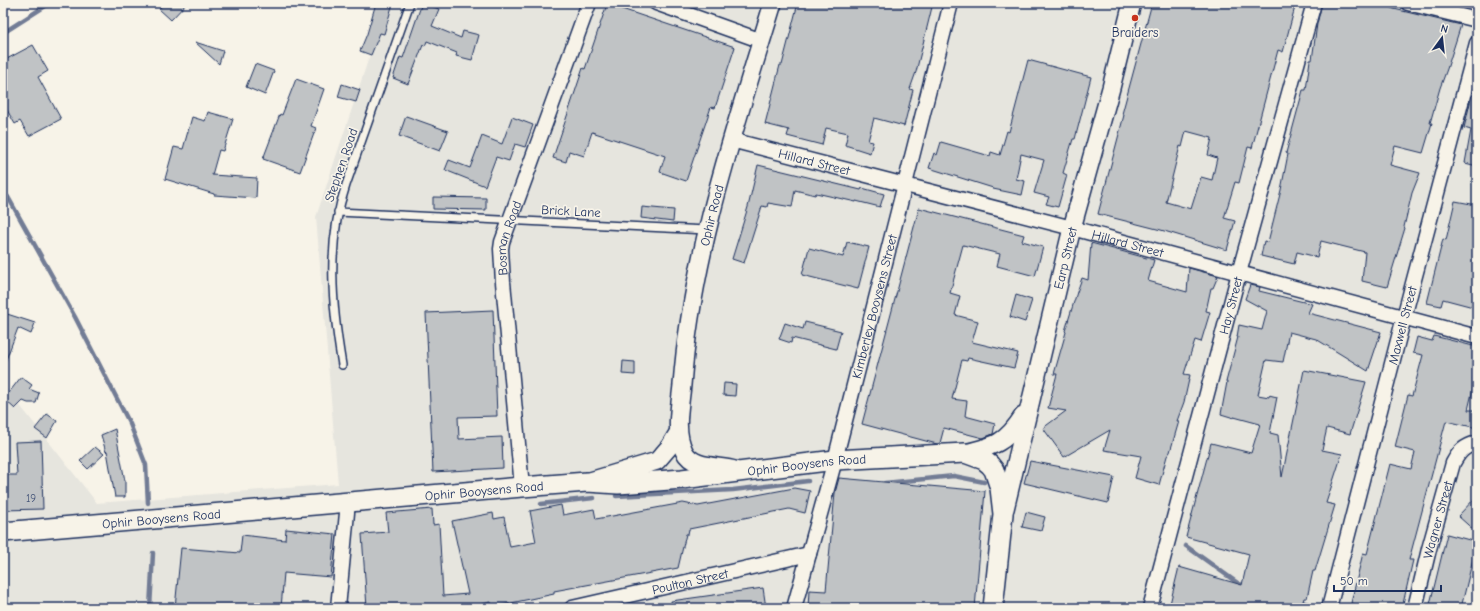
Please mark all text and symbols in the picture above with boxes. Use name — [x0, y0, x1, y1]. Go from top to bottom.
marker: Braiders — [1130, 13, 1140, 23]
north arrow — [1422, 18, 1462, 58]
text: N — [1439, 22, 1450, 36]
place label: Braiders — [1112, 25, 1158, 40]
street label: Stephen Road — [321, 126, 361, 204]
street label: Hillard Street — [777, 145, 853, 178]
street label: Ophir Road — [696, 183, 726, 247]
street label: Bosman Road — [493, 198, 524, 276]
street label: Brick Lane — [541, 202, 602, 220]
street label: Earp Street — [1050, 224, 1080, 291]
street label: Hillard Street — [1090, 226, 1166, 260]
street label: Kimberley Booysens Street — [848, 232, 900, 380]
street label: Hay Street — [1216, 274, 1246, 336]
street label: Maxwell Street — [1385, 283, 1420, 366]
street label: Ophir Booysens Road — [747, 451, 866, 478]
street label: Ophir Booysens Road — [424, 478, 544, 503]
street label: Wagner Street — [1419, 478, 1455, 560]
house number: 19 — [26, 492, 36, 505]
street label: Ophir Booysens Road — [101, 506, 221, 531]
street label: Poulton Street — [651, 565, 731, 597]
scale bar — [1334, 567, 1441, 593]
text: 50 m — [1340, 574, 1368, 588]

